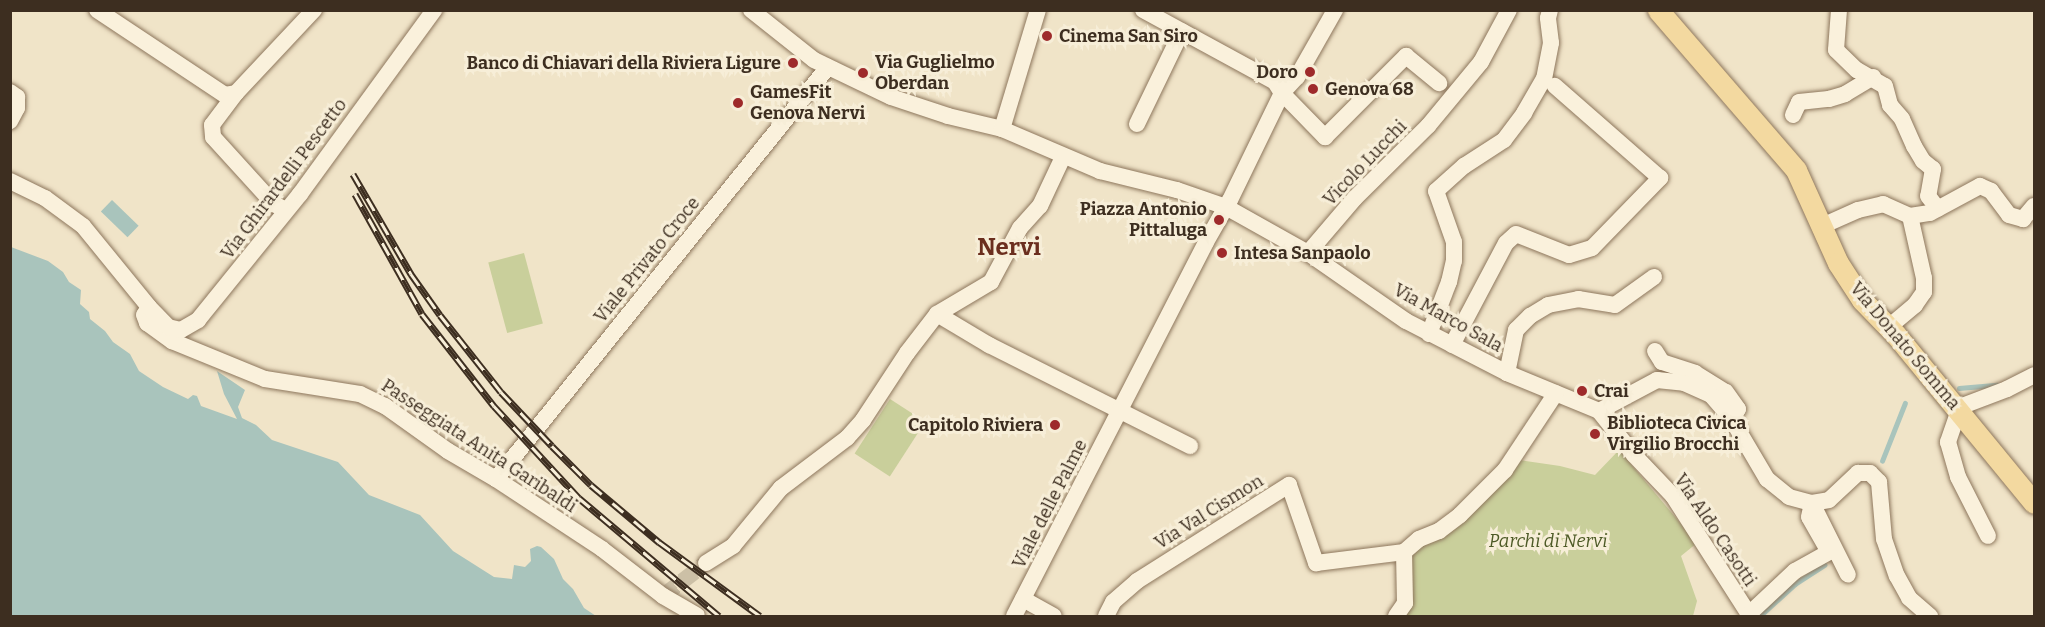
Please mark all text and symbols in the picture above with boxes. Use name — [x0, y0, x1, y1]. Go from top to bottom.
place label: Cinema San Siro — [1059, 25, 1198, 47]
marker: Cinema San Siro — [1040, 29, 1054, 43]
place label: Banco di Chiavari della Riviera Ligure — [466, 52, 781, 74]
place label: Via Guglielmo Oberdan — [875, 52, 995, 94]
marker: Banco di Chiavari della Riviera Ligure — [786, 56, 800, 70]
place label: Doro — [1256, 61, 1298, 83]
marker: Doro — [1303, 65, 1317, 79]
marker: Via Guglielmo Oberdan — [856, 66, 870, 80]
place label: Genova 68 — [1325, 78, 1414, 100]
place label: GamesFit Genova Nervi — [750, 82, 865, 124]
marker: Genova 68 — [1306, 82, 1320, 96]
street label: Via Ghirardelli Pescetto — [217, 95, 351, 263]
marker: GamesFit Genova Nervi — [731, 96, 745, 110]
street label: Vicolo Lucchi — [1319, 116, 1411, 210]
street label: Viale Privato Croce — [590, 193, 704, 327]
place label: Piazza Antonio Pittaluga — [1080, 199, 1207, 242]
marker: Piazza Antonio Pittaluga — [1212, 213, 1226, 227]
district label: Nervi — [977, 234, 1041, 262]
place label: Intesa Sanpaolo — [1234, 242, 1371, 264]
marker: Intesa Sanpaolo — [1215, 246, 1229, 260]
street label: Via Donato Somma — [1845, 278, 1965, 414]
street label: Via Marco Sala — [1390, 279, 1506, 357]
street label: Passeggiata Anita Garibaldi — [377, 375, 581, 517]
place label: Crai — [1594, 380, 1629, 402]
marker: Crai — [1575, 384, 1589, 398]
place label: Biblioteca Civica Virgilio Brocchi — [1607, 413, 1746, 456]
place label: Capitolo Riviera — [908, 414, 1043, 436]
marker: Capitolo Riviera — [1048, 418, 1062, 432]
marker: Biblioteca Civica Virgilio Brocchi — [1588, 427, 1602, 441]
street label: Viale delle Palme — [1008, 436, 1092, 572]
street label: Via Val Cismon — [1151, 470, 1267, 554]
street label: Via Aldo Casotti — [1669, 470, 1761, 590]
park label: Parchi di Nervi — [1489, 530, 1607, 552]

